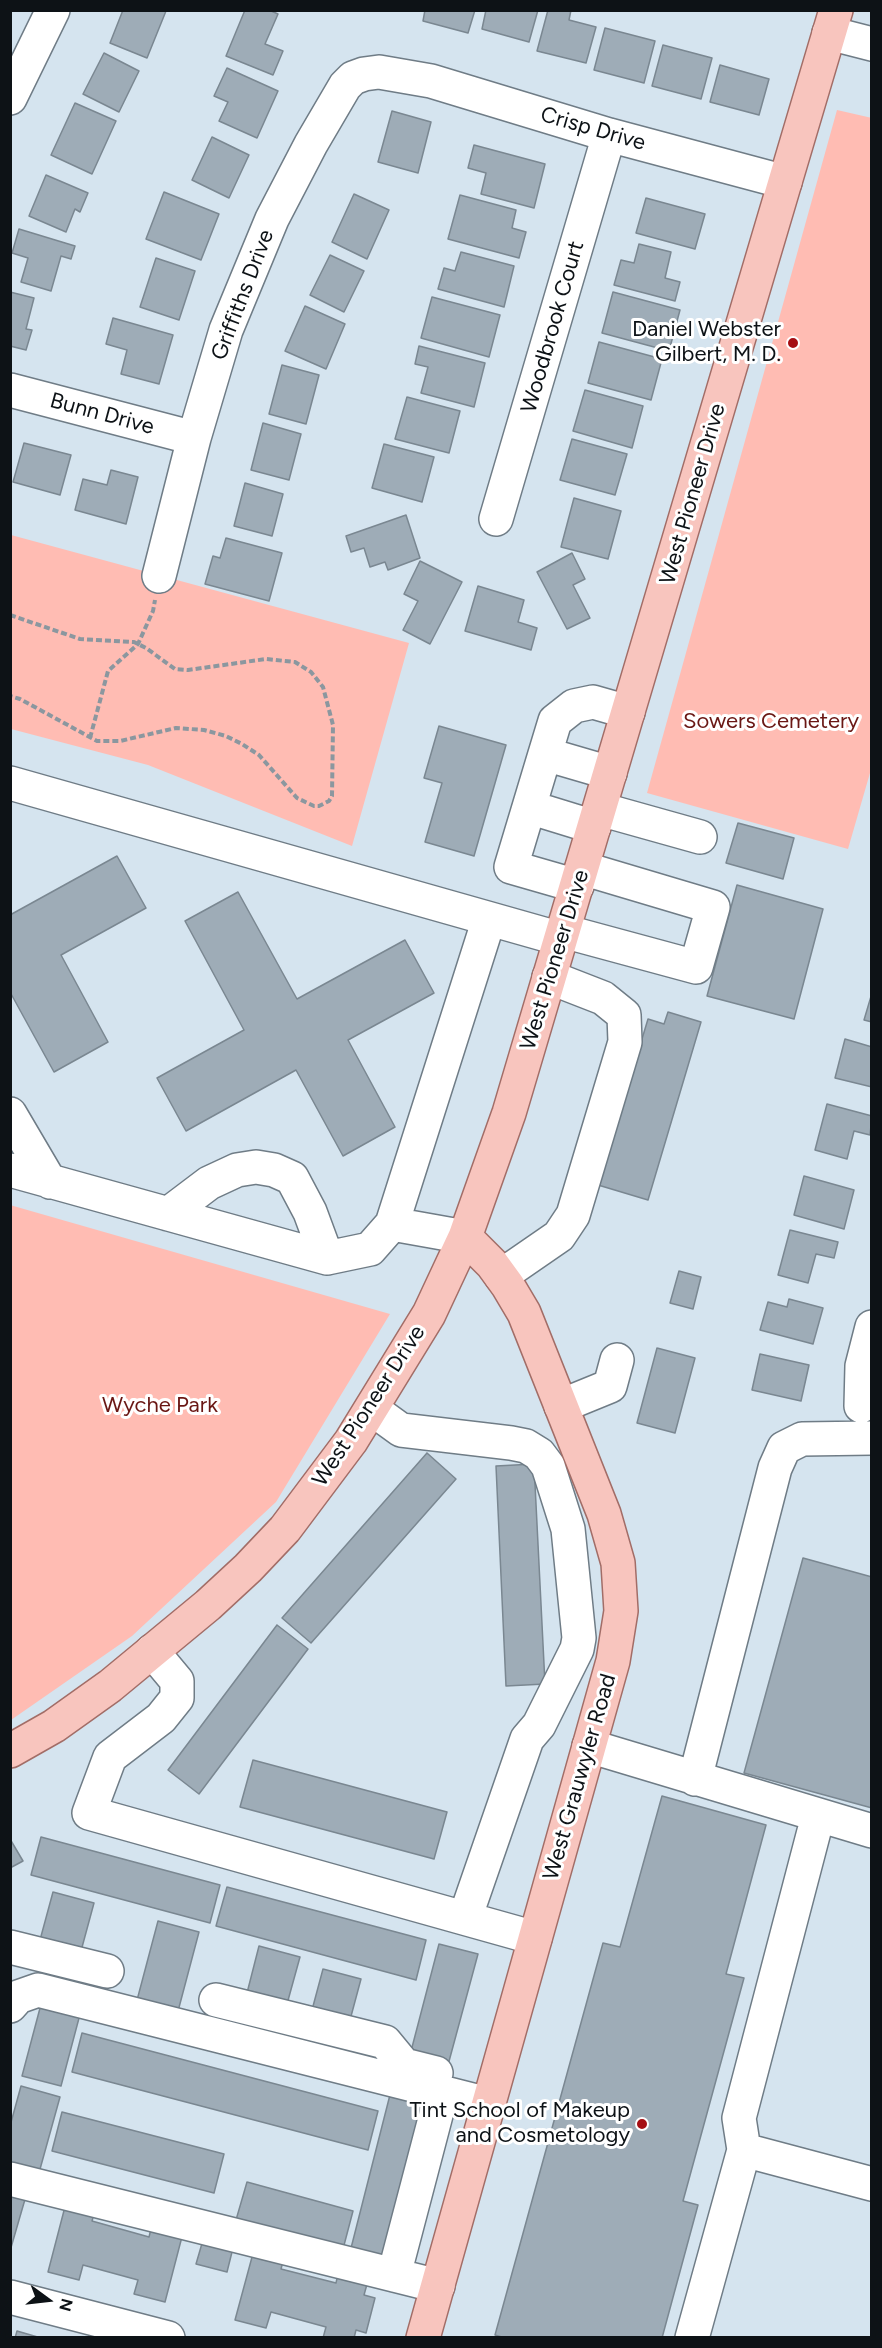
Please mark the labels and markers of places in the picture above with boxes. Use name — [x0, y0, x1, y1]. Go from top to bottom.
place label: Daniel Webster Gilbert, M. D. — [632, 317, 781, 368]
marker: Daniel Webster Gilbert, M. D. — [786, 336, 800, 350]
place label: Tint School of Makeup and Cosmetology — [409, 2098, 630, 2150]
marker: Tint School of Makeup and Cosmetology — [635, 2117, 649, 2131]

